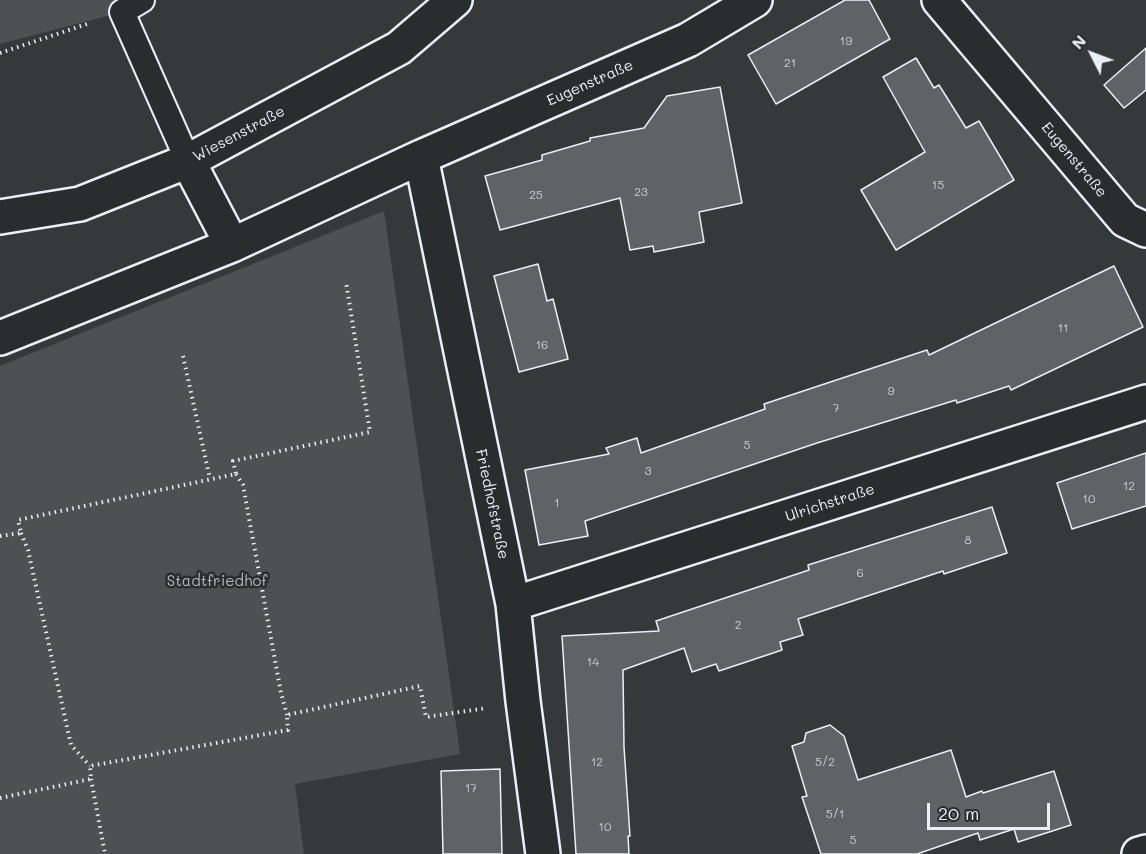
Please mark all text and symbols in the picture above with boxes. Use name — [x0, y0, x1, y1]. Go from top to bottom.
north arrow — [1062, 24, 1122, 84]
text: N — [1066, 30, 1090, 53]
house number: 19 — [840, 34, 852, 48]
street label: Eugenstraße — [544, 56, 636, 110]
house number: 21 — [784, 56, 796, 70]
street label: Wiesenstraße — [190, 102, 288, 166]
street label: Eugenstraße — [1037, 119, 1111, 201]
house number: 15 — [932, 178, 944, 192]
house number: 23 — [634, 185, 648, 199]
house number: 25 — [529, 188, 543, 202]
house number: 11 — [1058, 321, 1068, 335]
house number: 16 — [536, 338, 548, 352]
house number: 9 — [887, 384, 895, 398]
house number: 7 — [833, 401, 839, 415]
house number: 5 — [744, 438, 750, 452]
street label: Friedhofstraße — [472, 447, 512, 561]
house number: 3 — [644, 464, 652, 478]
house number: 12 — [1123, 479, 1135, 493]
street label: Ulrichstraße — [783, 480, 877, 526]
house number: 10 — [1083, 492, 1095, 506]
house number: 1 — [554, 496, 560, 510]
house number: 8 — [964, 533, 972, 547]
house number: 6 — [856, 566, 864, 580]
park label: Stadtfriedhof — [167, 572, 267, 590]
house number: 2 — [735, 618, 741, 632]
house number: 14 — [587, 655, 599, 669]
house number: 12 — [591, 755, 603, 769]
house number: 5/2 — [815, 755, 835, 769]
house number: 17 — [465, 781, 477, 795]
scale bar — [930, 791, 1053, 829]
text: 20 m — [938, 801, 979, 825]
house number: 5/1 — [826, 807, 844, 821]
house number: 10 — [599, 820, 611, 834]
house number: 5 — [850, 833, 856, 847]

